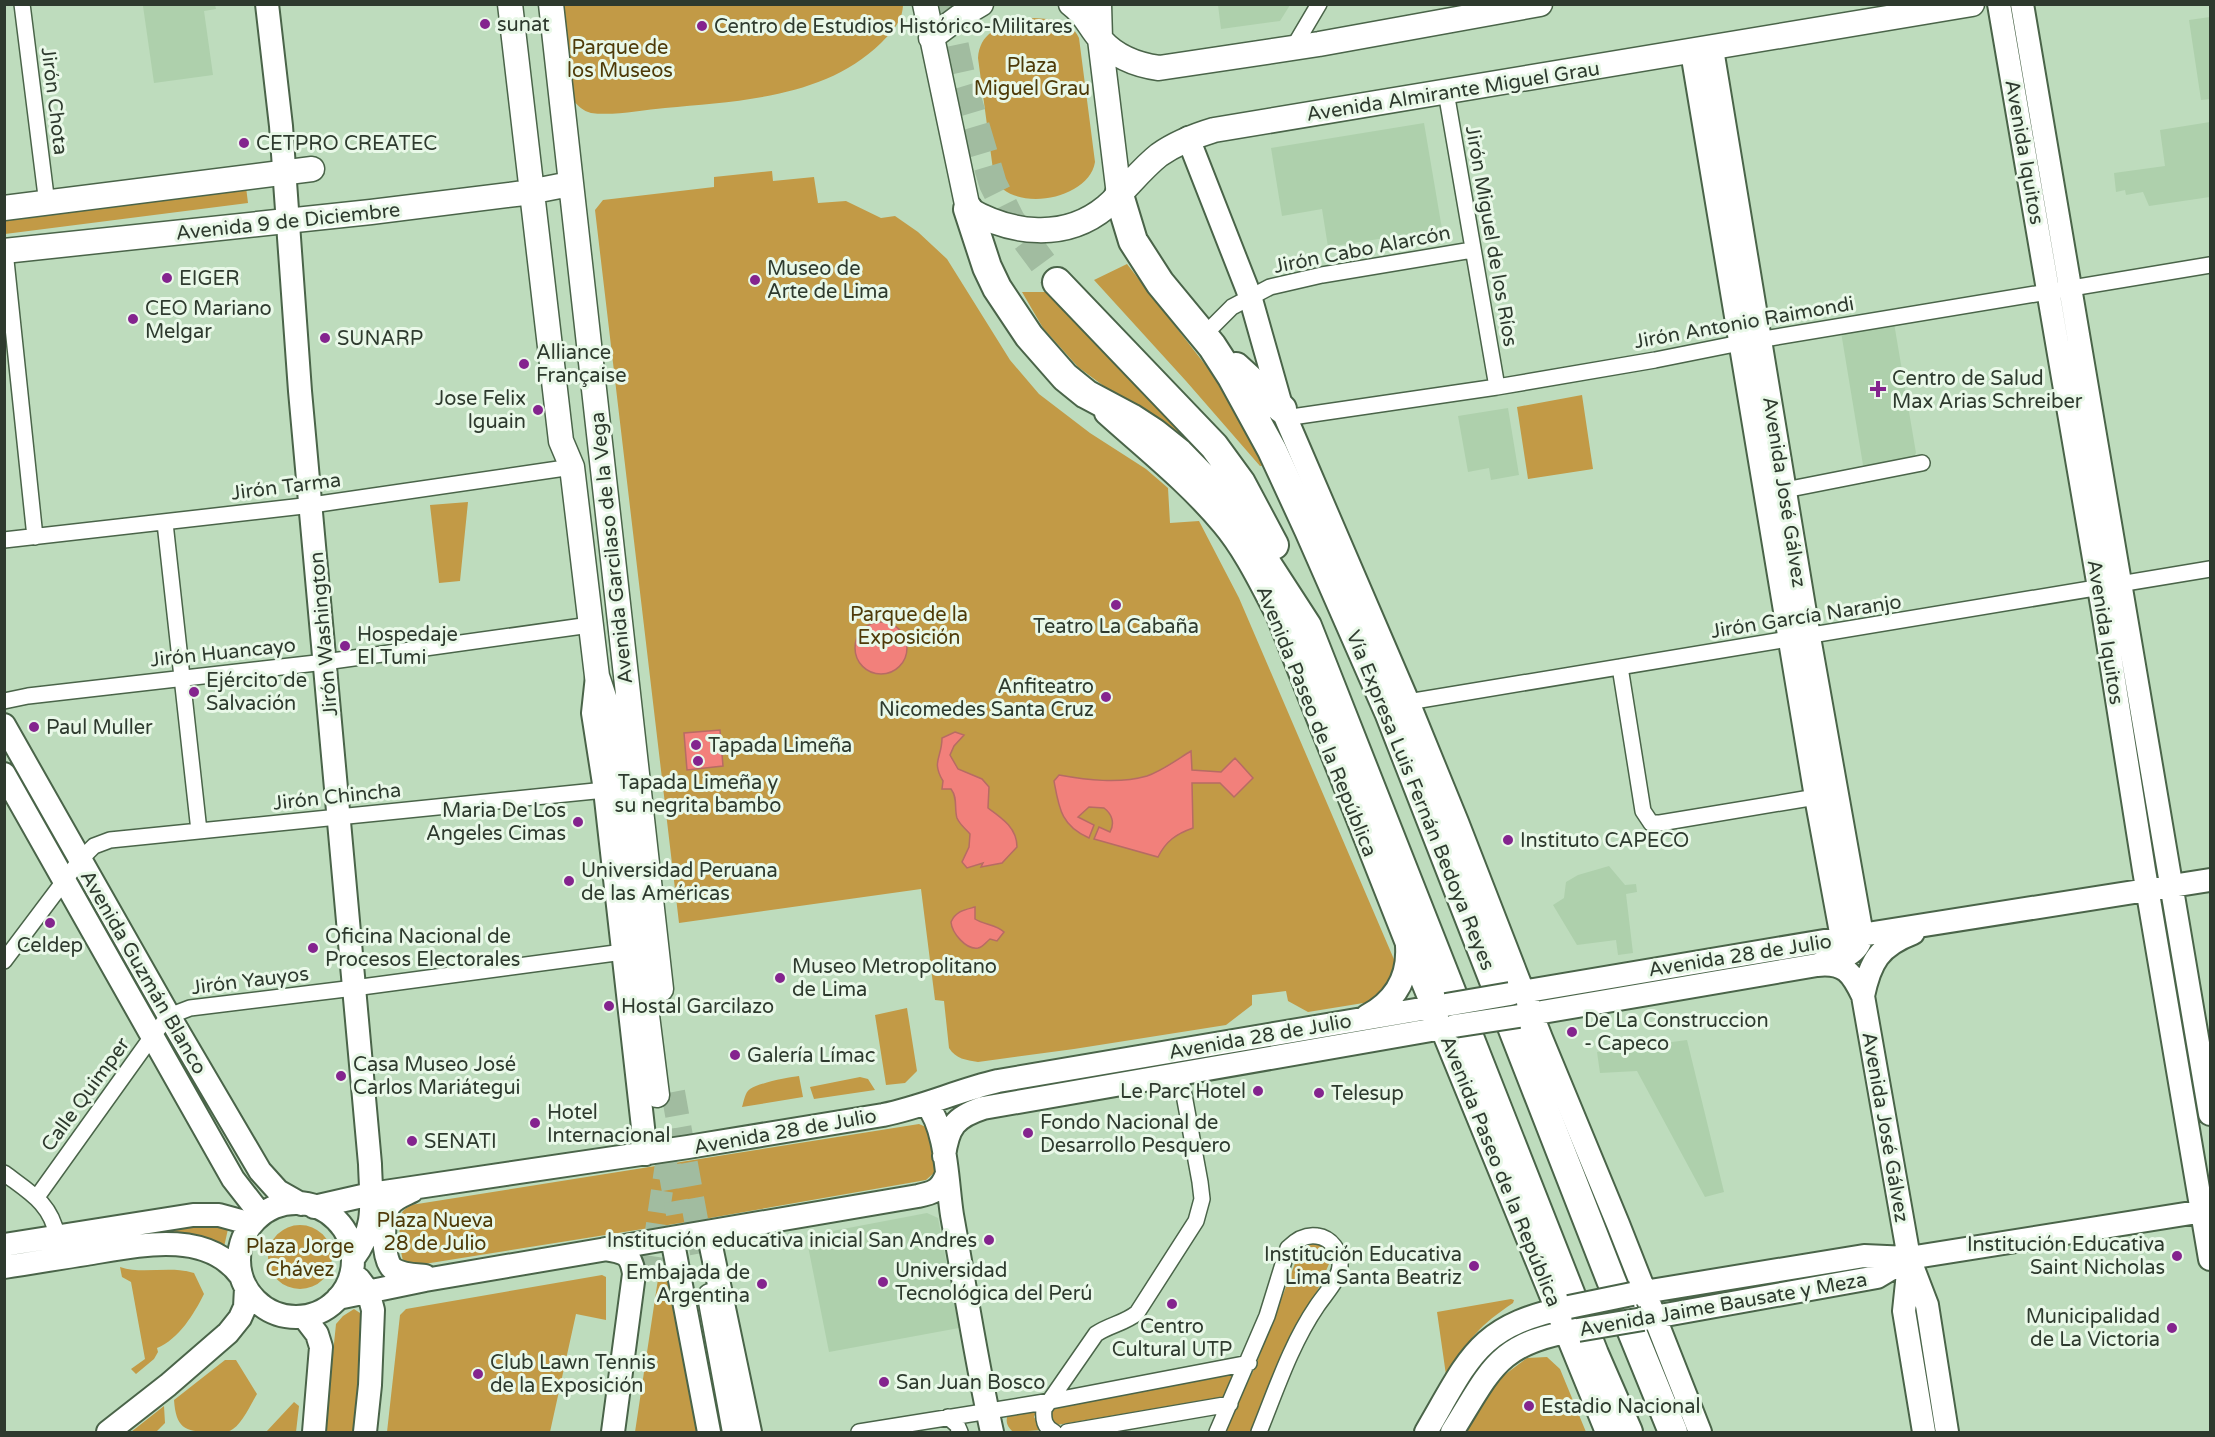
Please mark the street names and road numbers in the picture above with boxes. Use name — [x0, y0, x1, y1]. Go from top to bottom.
street label: Jirón Chota — [36, 46, 73, 156]
street label: Avenida Almirante Miguel Grau — [1305, 57, 1602, 127]
street label: Avenida Iquitos — [1999, 78, 2049, 226]
street label: Jirón Miguel de los Ríos — [1460, 124, 1522, 348]
street label: Avenida 9 de Diciembre — [175, 198, 402, 246]
street label: Jirón Cabo Alarcón — [1272, 221, 1453, 279]
street label: Jirón Antonio Raimondi — [1632, 292, 1856, 354]
street label: Avenida José Gálvez — [1757, 395, 1811, 589]
street label: Avenida Garcilaso de la Vega — [586, 411, 638, 685]
street label: Jirón Tarma — [230, 468, 342, 506]
street label: Jirón Washington — [305, 551, 343, 717]
street label: Avenida Iquitos — [2082, 558, 2128, 706]
street label: Avenida Paseo de la República — [1251, 582, 1382, 860]
street label: Jirón García Naranjo — [1709, 590, 1903, 644]
street label: Vía Expresa Luis Fernán Bedoya Reyes — [1341, 627, 1499, 974]
street label: Jirón Huancayo — [149, 633, 297, 673]
street label: Jirón Chincha — [272, 778, 402, 816]
street label: Avenida Guzmán Blanco — [75, 866, 211, 1079]
street label: Avenida 28 de Julio — [1647, 930, 1834, 982]
street label: Jirón Yauyos — [190, 962, 310, 1000]
street label: Avenida 28 de Julio — [1167, 1009, 1353, 1065]
street label: Avenida José Gálvez — [1856, 1030, 1914, 1224]
street label: Avenida Paseo de la República — [1435, 1032, 1566, 1310]
street label: Calle Quimper — [36, 1033, 135, 1156]
street label: Avenida 28 de Julio — [692, 1104, 878, 1160]
street label: Avenida Jaime Bausate y Meza — [1577, 1268, 1869, 1342]

